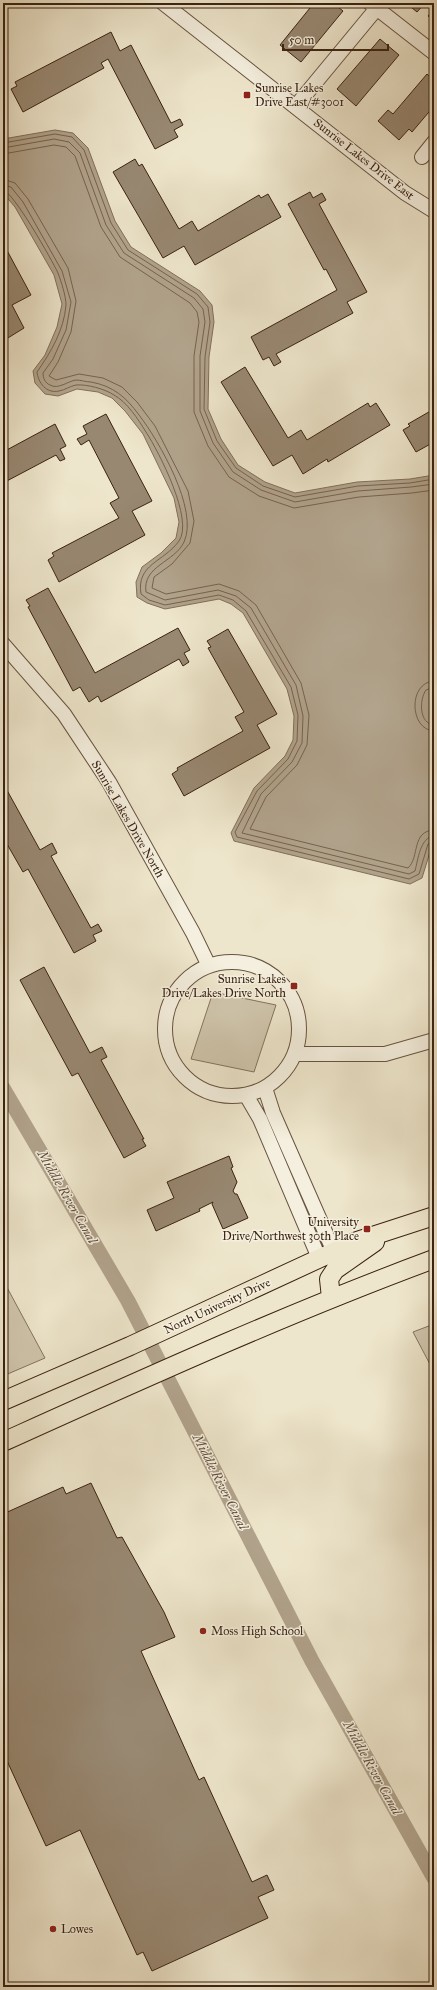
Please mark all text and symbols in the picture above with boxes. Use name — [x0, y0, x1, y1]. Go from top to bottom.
scale bar — [283, 26, 388, 52]
text: 50 m — [289, 33, 314, 47]
place label: Sunrise Lakes Drive East/#3001 — [255, 81, 344, 109]
marker: Sunrise Lakes Drive East/#3001 — [242, 90, 252, 100]
street label: Sunrise Lakes Drive East — [311, 115, 418, 203]
street label: Sunrise Lakes Drive North — [89, 758, 167, 880]
place label: Sunrise Lakes Drive/Lakes Drive North — [162, 972, 286, 1000]
marker: Sunrise Lakes Drive/Lakes Drive North — [289, 981, 299, 991]
water label: Middle River Canal — [33, 1146, 101, 1248]
place label: University Drive/Northwest 30th Place — [222, 1215, 359, 1243]
marker: University Drive/Northwest 30th Place — [362, 1224, 372, 1234]
street label: North University Drive — [162, 1275, 272, 1337]
water label: Middle River Canal — [188, 1430, 252, 1534]
place label: Moss High School — [211, 1624, 304, 1639]
marker: Moss High School — [198, 1626, 208, 1636]
water label: Middle River Canal — [339, 1716, 405, 1819]
place label: Lowes — [61, 1922, 93, 1936]
marker: Lowes — [48, 1924, 58, 1934]

